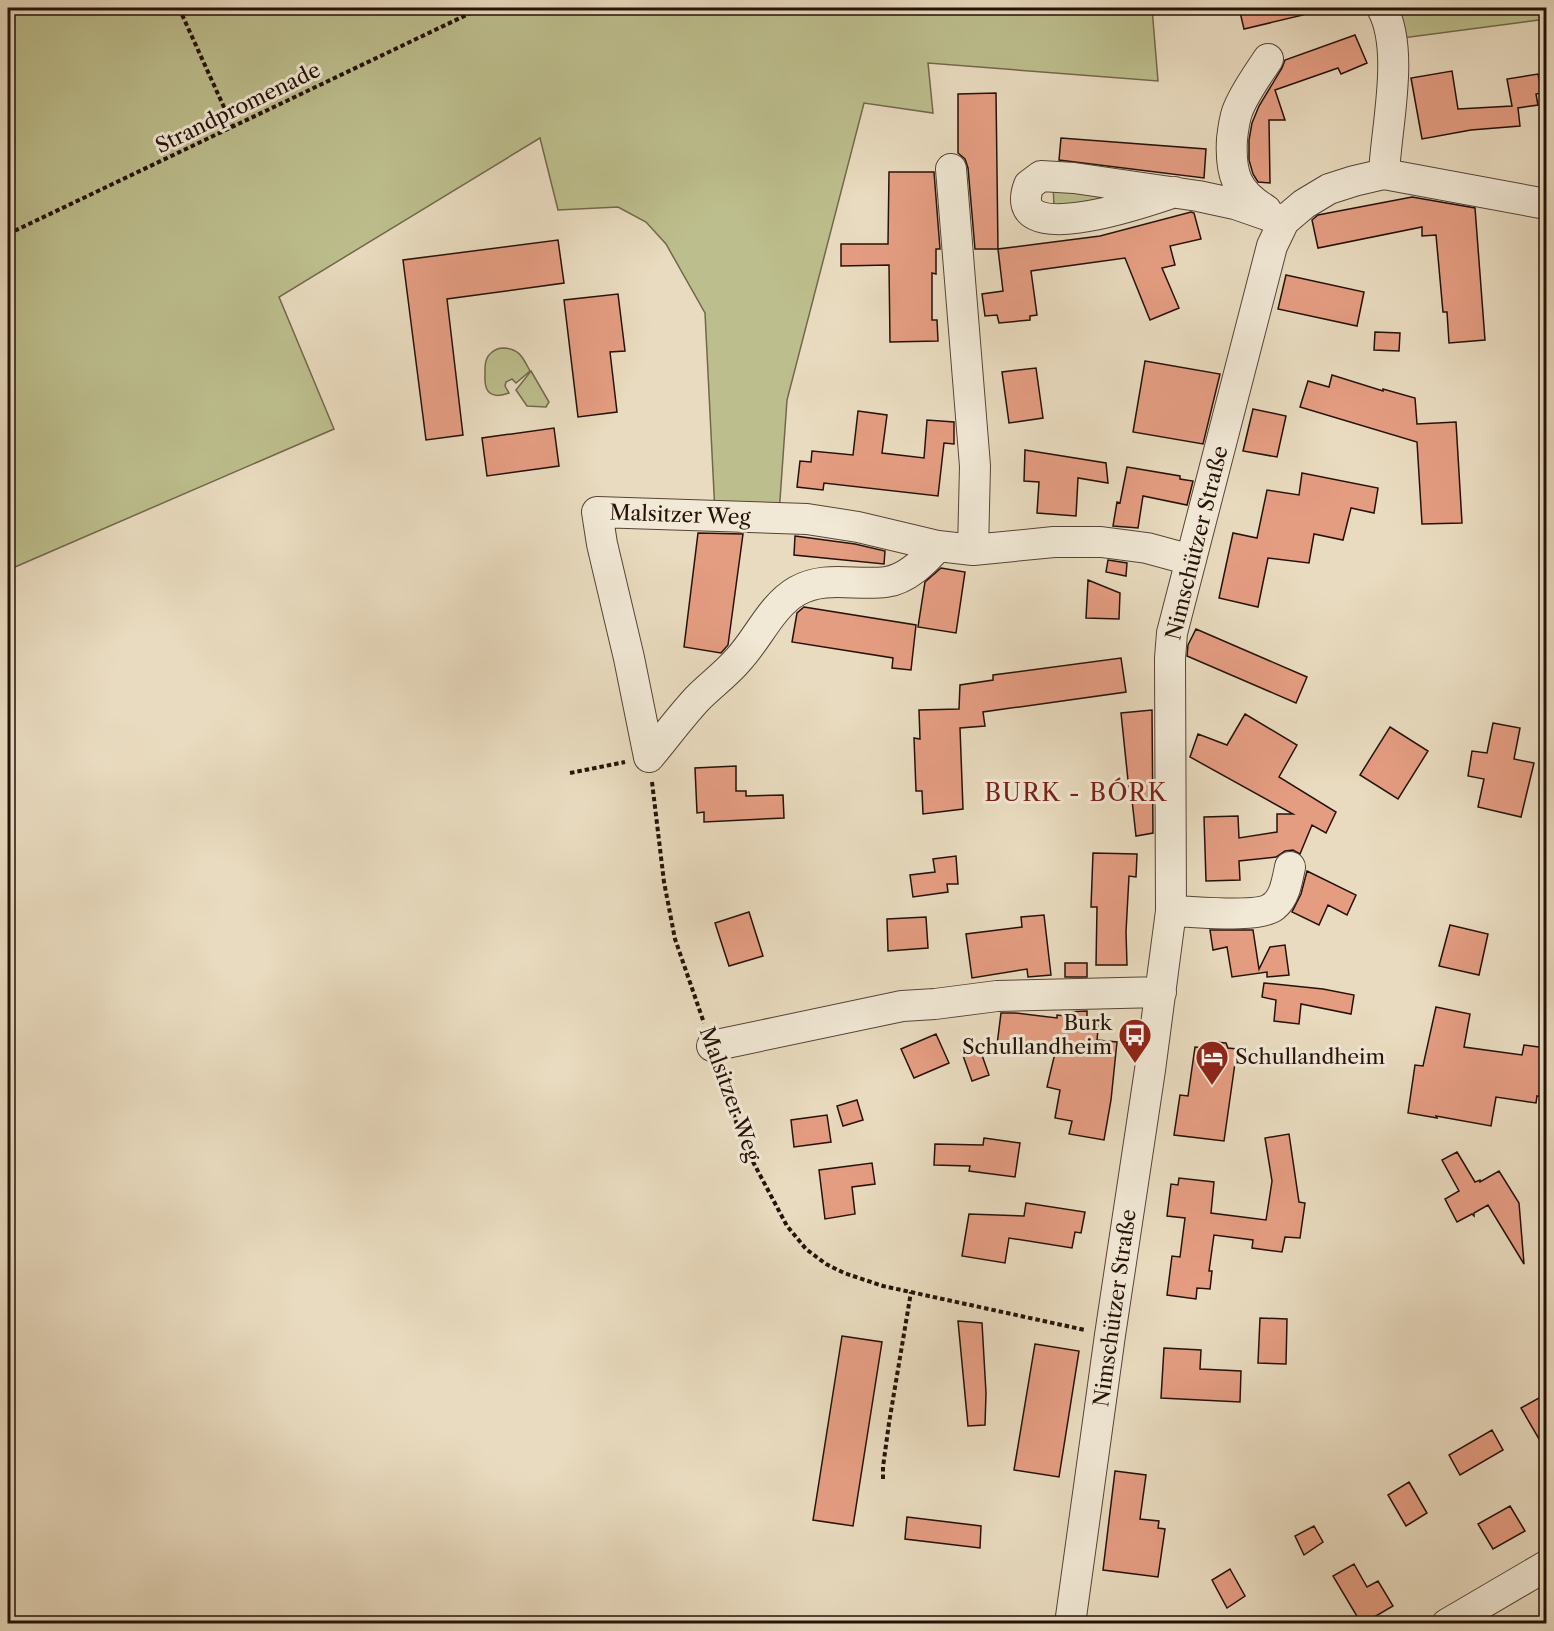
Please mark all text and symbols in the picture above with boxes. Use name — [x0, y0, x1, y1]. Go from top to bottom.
street label: Strandpromenade — [151, 57, 324, 158]
street label: Nimschützer Straße — [1160, 443, 1233, 643]
street label: Malsitzer Weg — [609, 500, 752, 529]
district label: BURK - BÓRK — [984, 777, 1168, 807]
place label: Burk Schullandheim — [962, 1010, 1113, 1059]
bus stop icon: Burk Schullandheim — [1117, 1017, 1153, 1064]
street label: Malsitzer Weg — [695, 1023, 767, 1165]
hotel icon: Schullandheim — [1194, 1039, 1230, 1086]
place label: Schullandheim — [1235, 1044, 1385, 1069]
street label: Nimschützer Straße — [1088, 1208, 1141, 1408]

